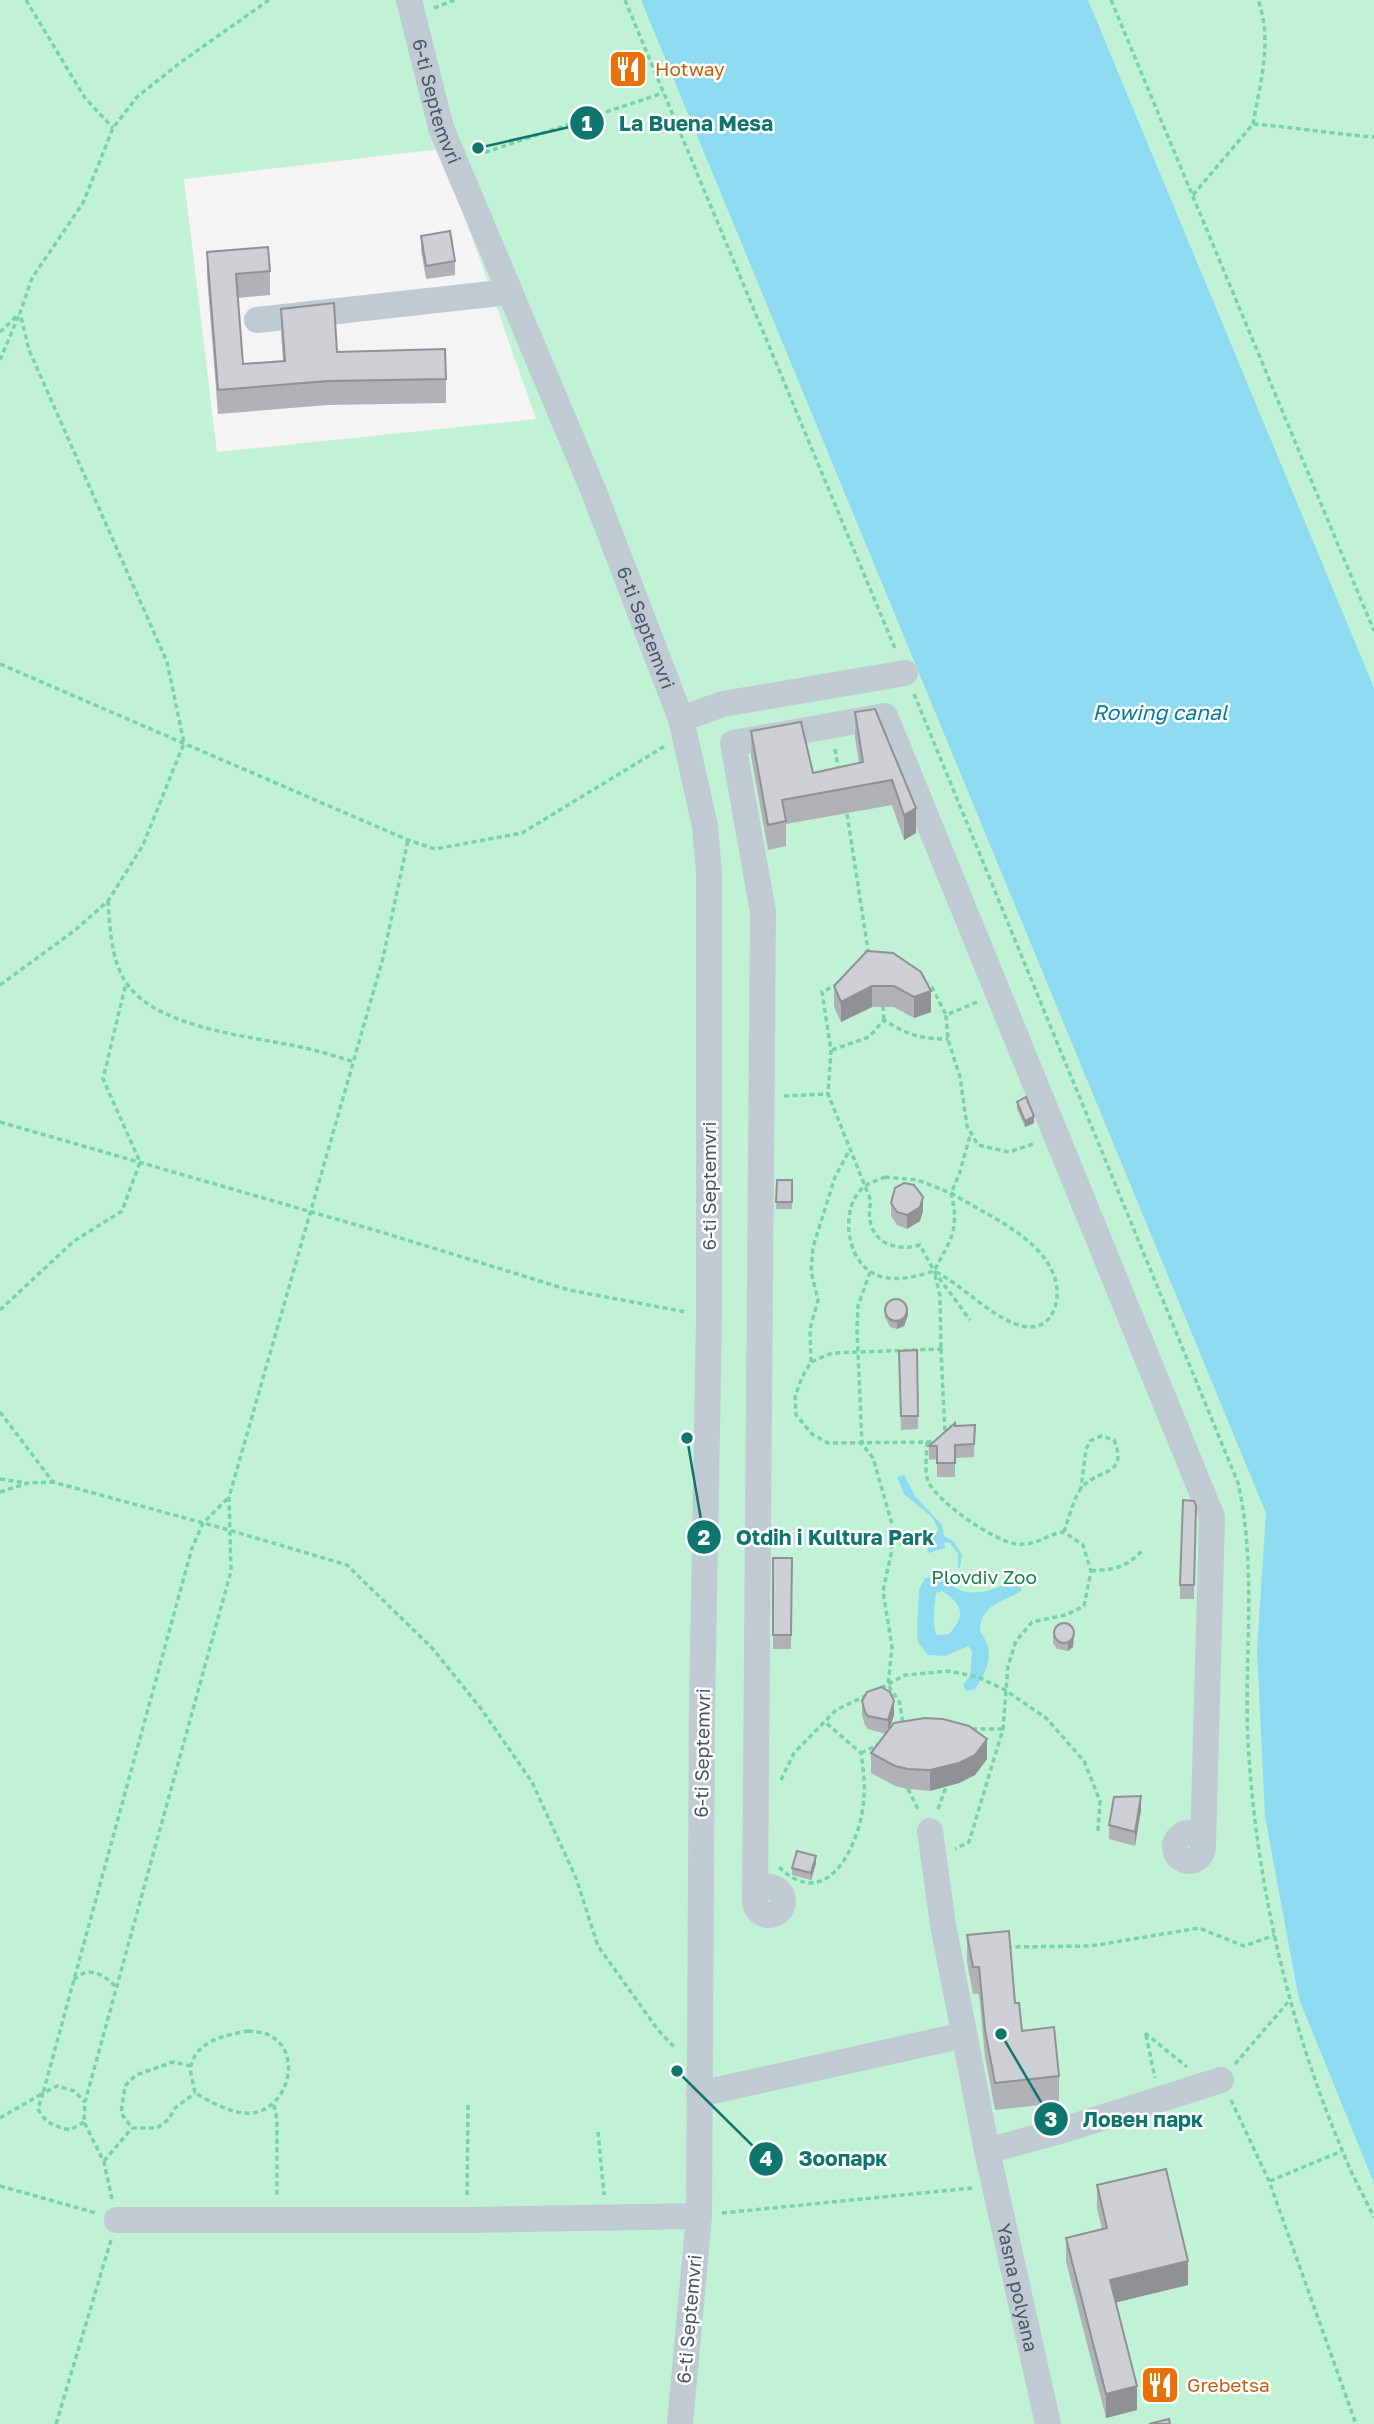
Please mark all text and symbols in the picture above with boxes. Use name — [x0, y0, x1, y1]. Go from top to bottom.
street label: 6-ti Septemvri — [408, 36, 467, 167]
restaurant icon: Hotway — [607, 48, 649, 90]
place label: Hotway — [655, 57, 725, 80]
callout: La Buena Mesa — [569, 102, 787, 144]
text: 1 — [582, 110, 593, 136]
text: La Buena Mesa — [619, 110, 773, 136]
street label: 6-ti Septemvri — [613, 563, 680, 692]
water label: Rowing canal — [1093, 699, 1229, 725]
street label: 6-ti Septemvri — [697, 1121, 720, 1251]
callout: Otdih i Kultura Park — [687, 1516, 949, 1558]
text: 2 — [698, 1524, 711, 1550]
text: Otdih i Kultura Park — [736, 1524, 934, 1550]
park label: Plovdiv Zoo — [931, 1565, 1037, 1588]
street label: 6-ti Septemvri — [689, 1688, 714, 1818]
callout: Ловен парк — [1034, 2098, 1217, 2140]
text: 3 — [1045, 2106, 1057, 2132]
text: Ловен парк — [1083, 2106, 1203, 2132]
callout: Зоопарк — [749, 2138, 901, 2180]
text: 4 — [759, 2145, 773, 2171]
text: Зоопарк — [798, 2145, 888, 2171]
street label: Yasna polyana — [993, 2221, 1043, 2354]
street label: 6-ti Septemvri — [671, 2254, 706, 2384]
restaurant icon: Grebetsa — [1139, 2364, 1181, 2406]
place label: Grebetsa — [1187, 2373, 1270, 2396]

